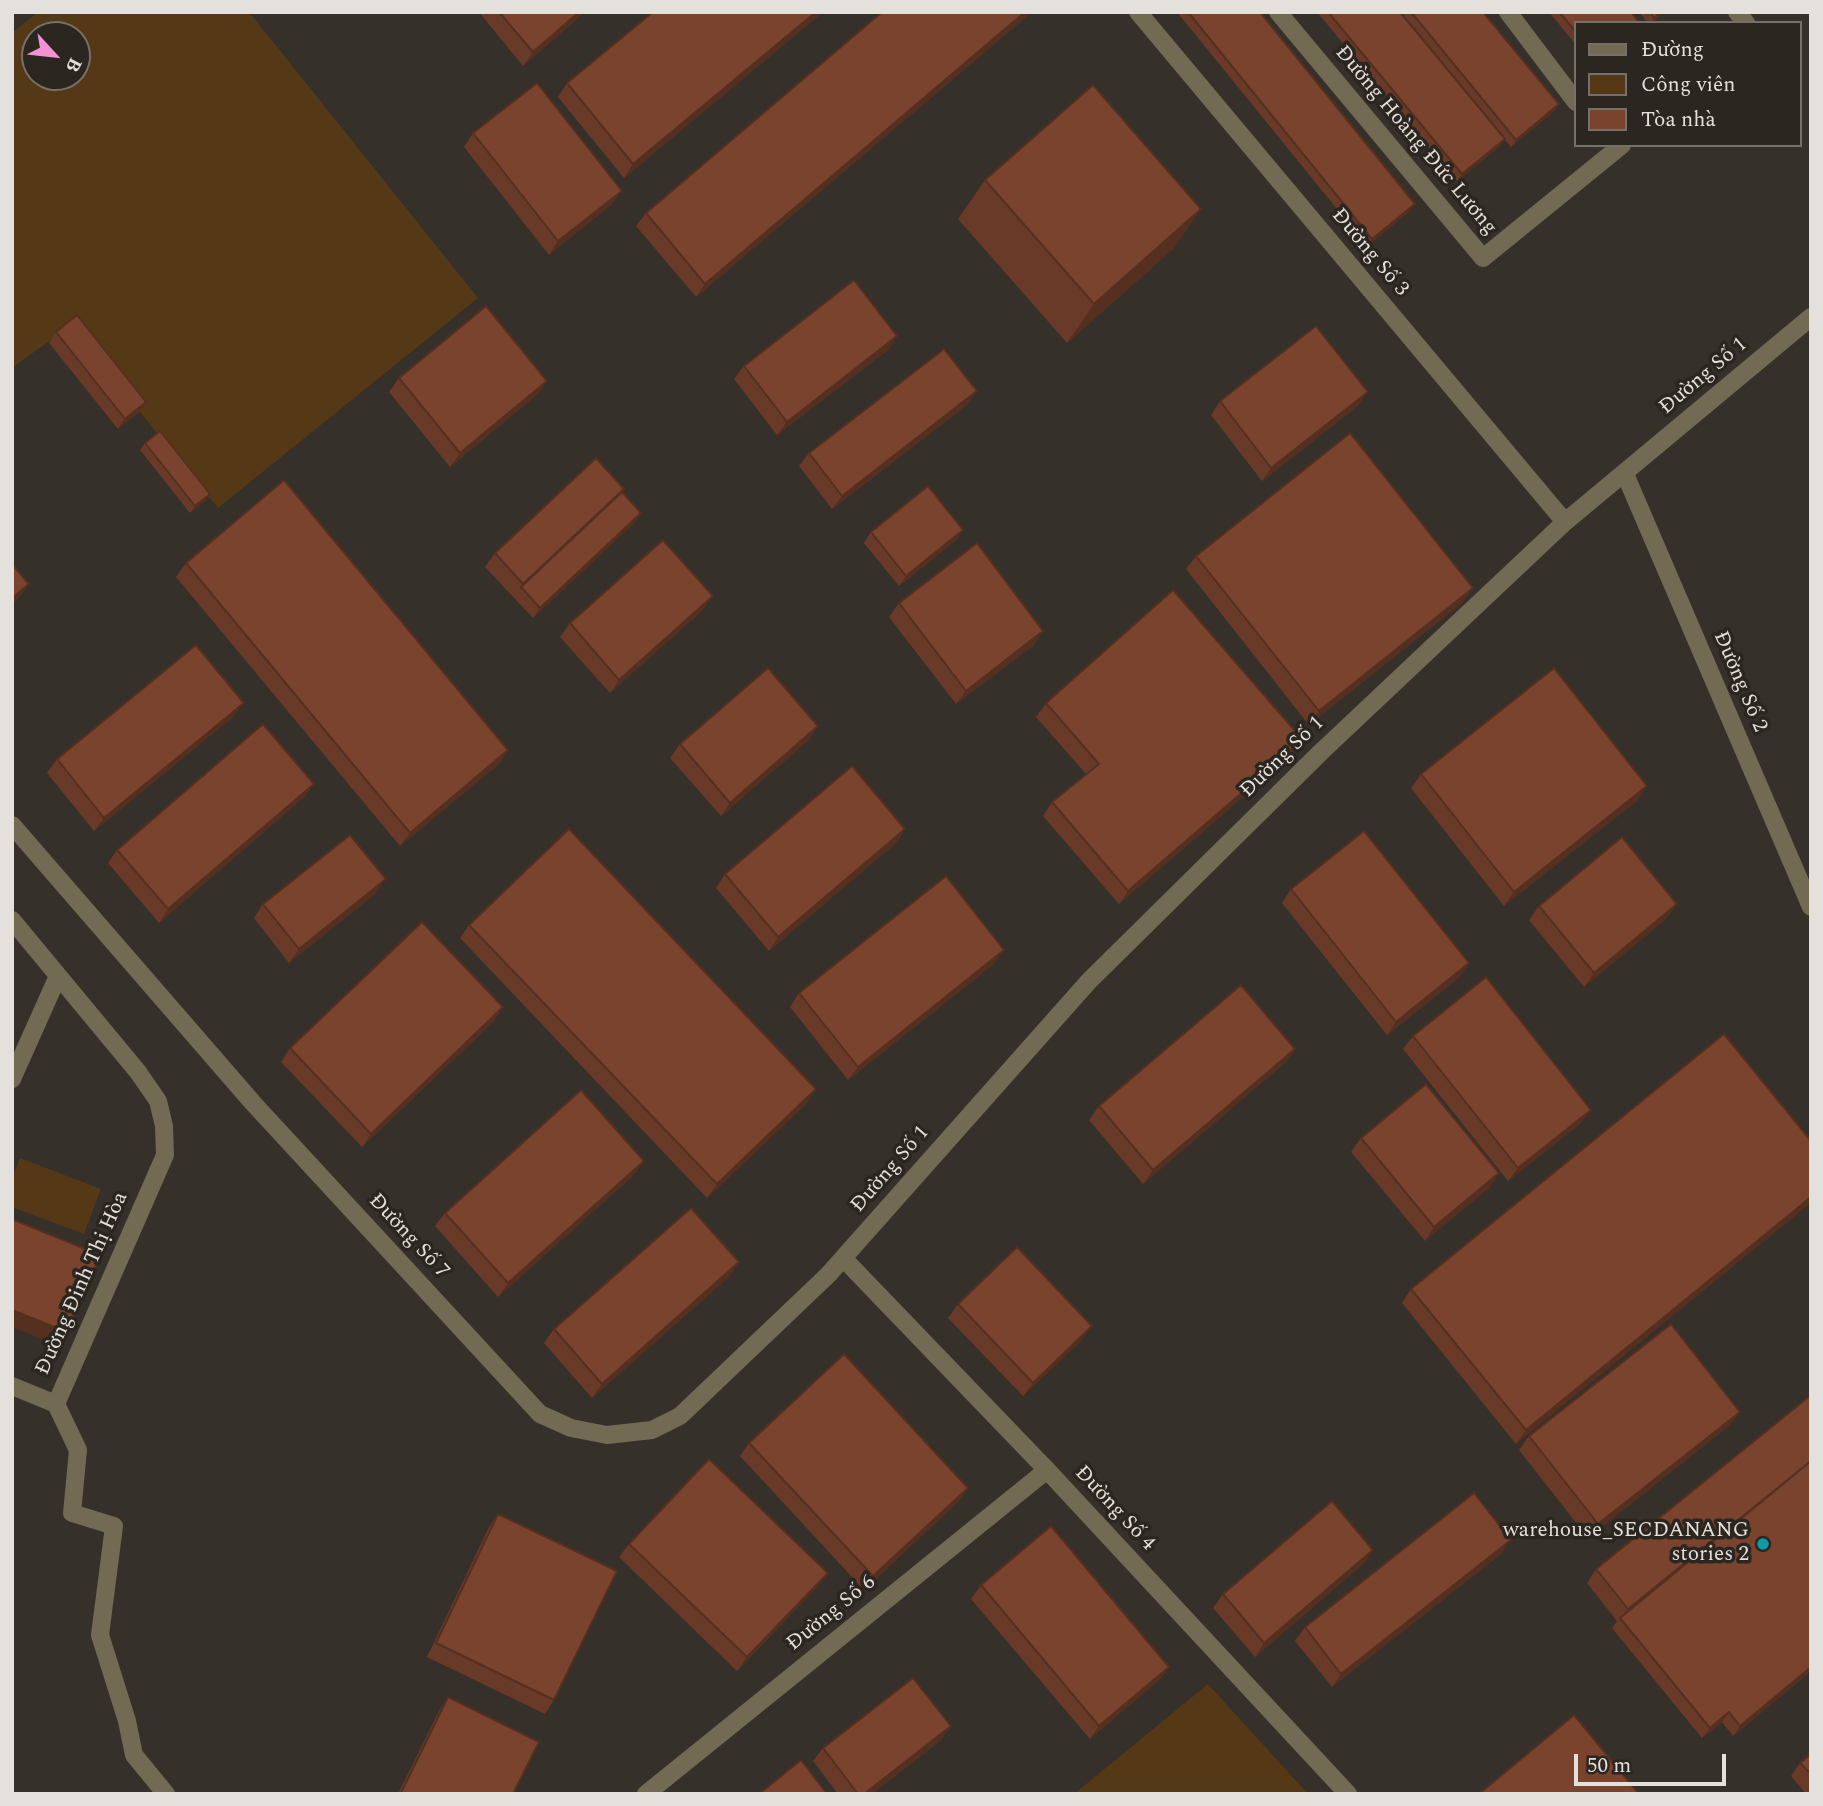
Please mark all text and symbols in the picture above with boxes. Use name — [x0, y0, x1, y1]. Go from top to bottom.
north arrow — [21, 21, 91, 91]
legend — [1574, 21, 1802, 147]
text: Đường — [1641, 34, 1704, 66]
street label: Đường Hoàng Đức Lương — [1328, 41, 1502, 241]
text: B — [57, 52, 89, 77]
text: Công viên — [1641, 69, 1735, 101]
text: Tòa nhà — [1641, 104, 1716, 136]
street label: Đường Số 3 — [1325, 204, 1413, 302]
street label: Đường Số 1 — [1655, 333, 1753, 421]
street label: Đường Số 2 — [1707, 628, 1771, 736]
street label: Đường Số 1 — [1236, 712, 1330, 804]
street label: Đường Số 1 — [846, 1121, 936, 1219]
street label: Đường Đinh Thị Hòa — [31, 1189, 135, 1379]
street label: Đường Số 7 — [362, 1189, 454, 1285]
street label: Đường Số 4 — [1068, 1461, 1160, 1557]
place label: warehouse_SECDANANG stories 2 — [1503, 1519, 1749, 1569]
marker: warehouse_SECDANANG stories 2 — [1755, 1536, 1771, 1552]
street label: Đường Số 6 — [783, 1571, 881, 1657]
scale bar — [1578, 1740, 1730, 1784]
text: 50 m — [1587, 1750, 1631, 1782]

